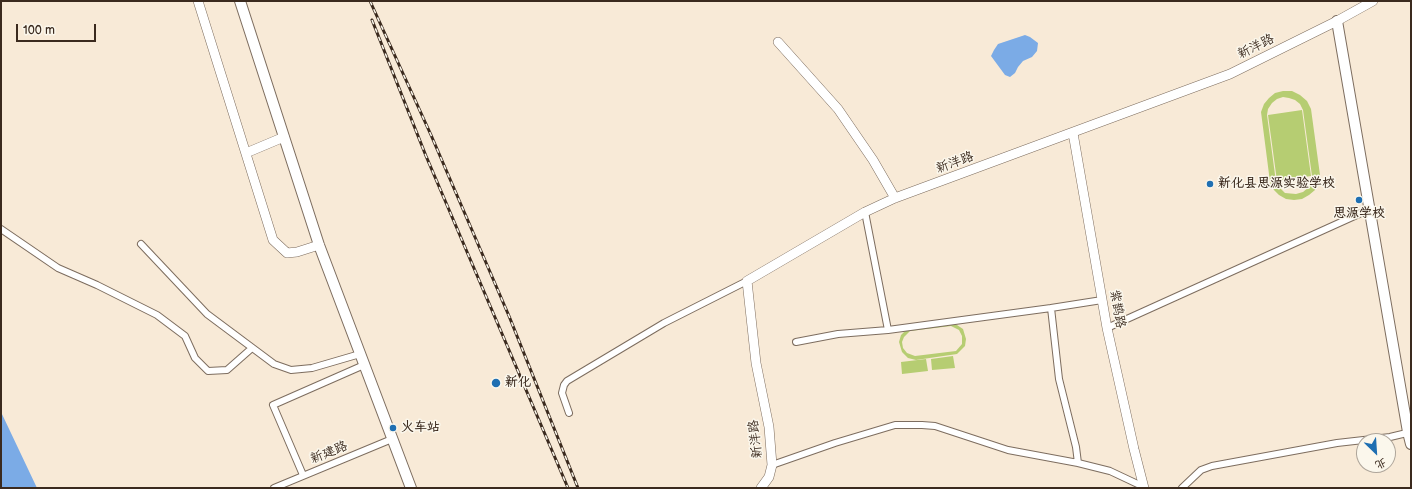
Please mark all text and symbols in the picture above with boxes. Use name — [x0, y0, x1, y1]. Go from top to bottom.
scale bar — [18, 16, 98, 42]
text: 100 m — [23, 23, 55, 38]
street label: 新洋路 — [1235, 31, 1277, 63]
street label: 新洋路 — [934, 149, 976, 177]
place label: 新化县思源实验学校 — [1218, 176, 1335, 192]
marker: 新化县思源实验学校 — [1205, 179, 1215, 189]
marker: 思源学校 — [1354, 195, 1364, 205]
place label: 思源学校 — [1333, 206, 1385, 222]
street label: 紫鹊路 — [1106, 288, 1128, 330]
place label: 新化 — [505, 375, 531, 391]
marker: 新化 — [490, 377, 502, 389]
street label: 新洋路 — [746, 419, 766, 459]
place label: 火车站 — [401, 420, 440, 436]
marker: 火车站 — [388, 423, 398, 433]
north arrow — [1356, 433, 1396, 473]
street label: 新建路 — [308, 438, 350, 468]
text: 北 — [1373, 455, 1389, 472]

